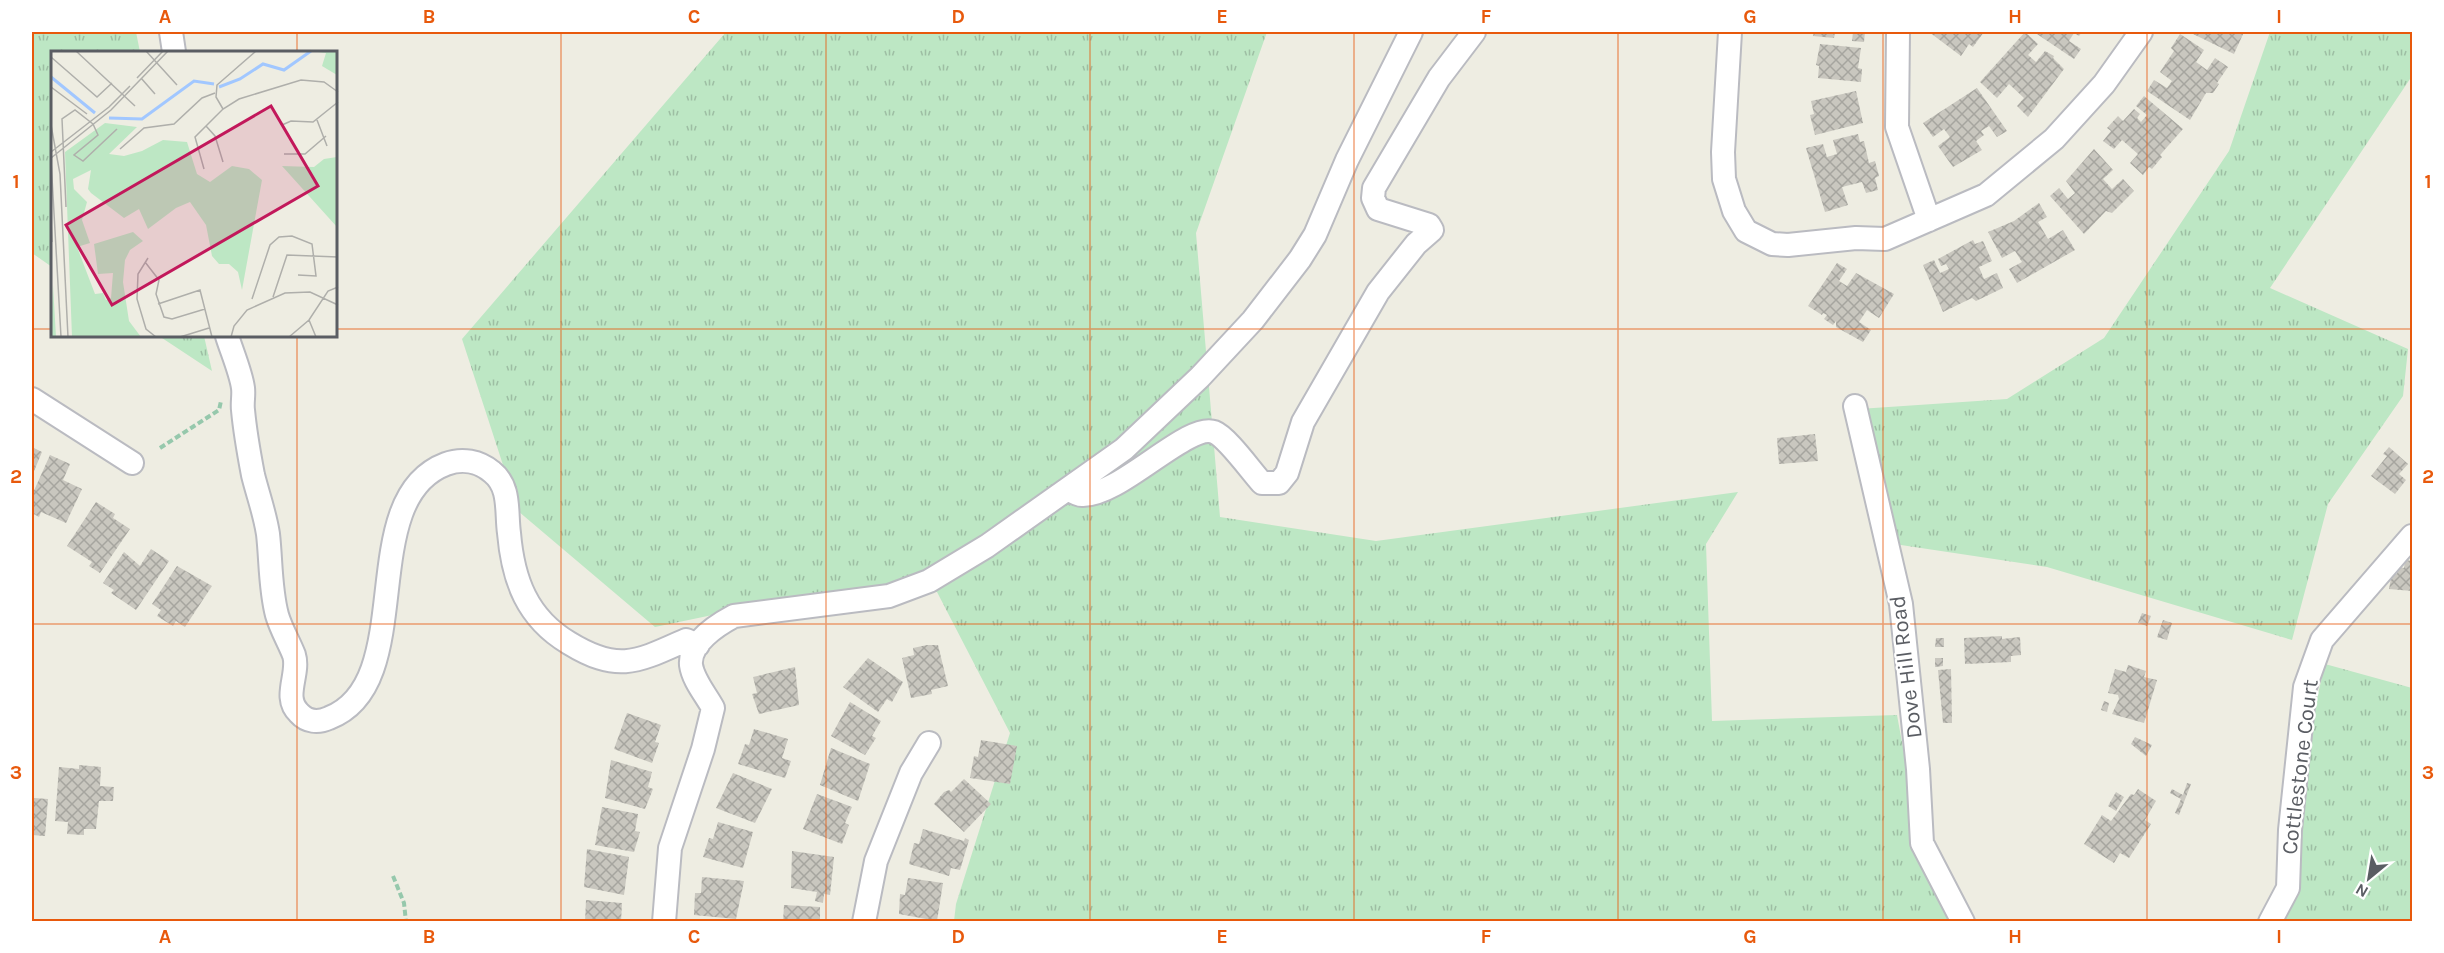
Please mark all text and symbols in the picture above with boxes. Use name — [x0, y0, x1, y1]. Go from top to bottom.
text: A — [159, 5, 172, 28]
text: B — [423, 5, 435, 28]
text: C — [688, 5, 700, 28]
text: D — [951, 5, 965, 28]
text: E — [1216, 5, 1228, 28]
text: F — [1481, 5, 1492, 28]
text: G — [1743, 5, 1757, 28]
text: H — [2008, 5, 2022, 28]
text: I — [2276, 5, 2282, 28]
inset map — [51, 51, 338, 338]
text: 1 — [12, 170, 20, 193]
text: 1 — [2424, 170, 2432, 193]
text: 2 — [10, 465, 22, 488]
text: 2 — [2422, 465, 2434, 488]
street label: Dove Hill Road — [1884, 594, 1928, 740]
street label: Cottlestone Court — [2276, 678, 2324, 856]
text: 3 — [10, 761, 22, 784]
text: 3 — [2422, 761, 2434, 784]
north arrow — [2339, 848, 2399, 908]
text: N — [2352, 879, 2371, 902]
text: A — [159, 925, 172, 948]
text: B — [423, 925, 435, 948]
text: C — [688, 925, 700, 948]
text: D — [951, 925, 965, 948]
text: E — [1216, 925, 1228, 948]
text: F — [1481, 925, 1492, 948]
text: G — [1743, 925, 1757, 948]
text: H — [2008, 925, 2022, 948]
text: I — [2276, 925, 2282, 948]

